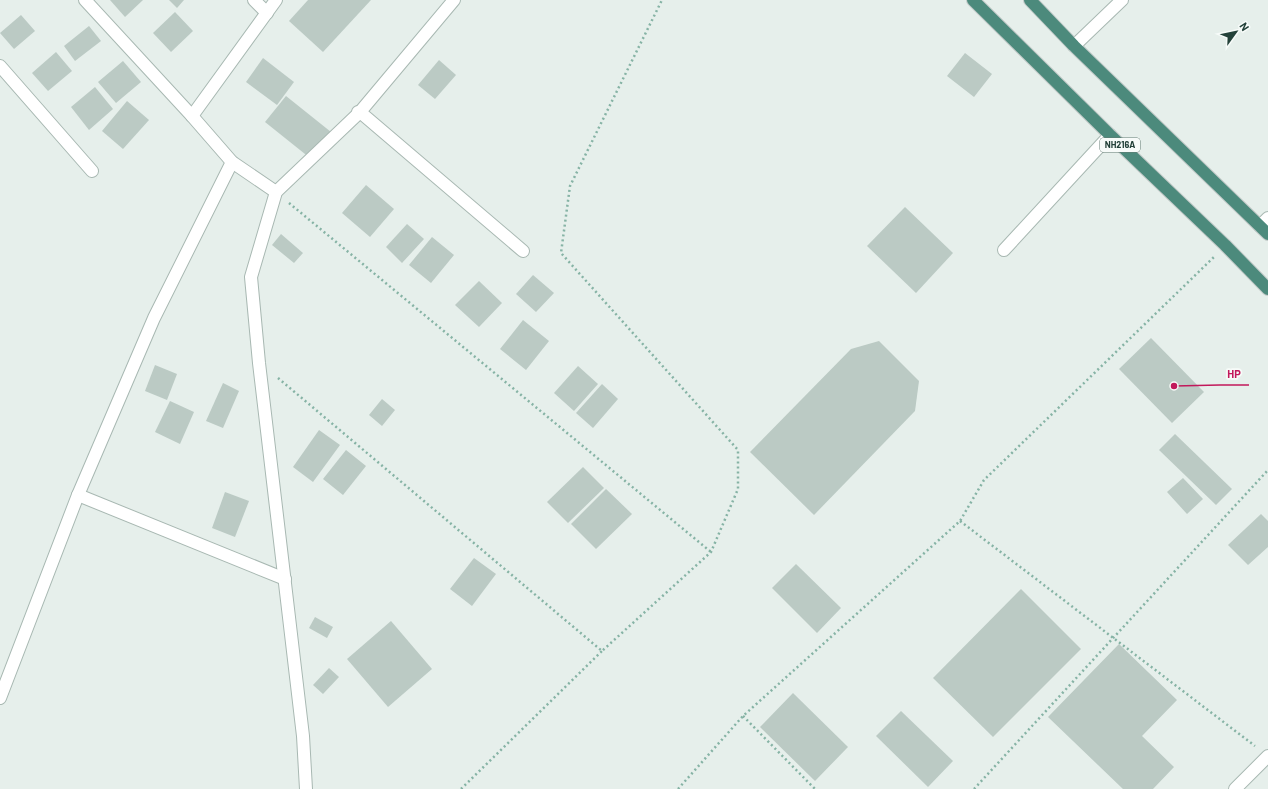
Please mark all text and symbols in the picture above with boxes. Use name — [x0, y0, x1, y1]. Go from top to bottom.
north arrow — [1216, 12, 1256, 52]
text: N — [1237, 20, 1252, 33]
road number: NH216A — [1100, 138, 1140, 152]
callout: HP — [1220, 362, 1249, 385]
text: HP — [1227, 367, 1241, 380]

